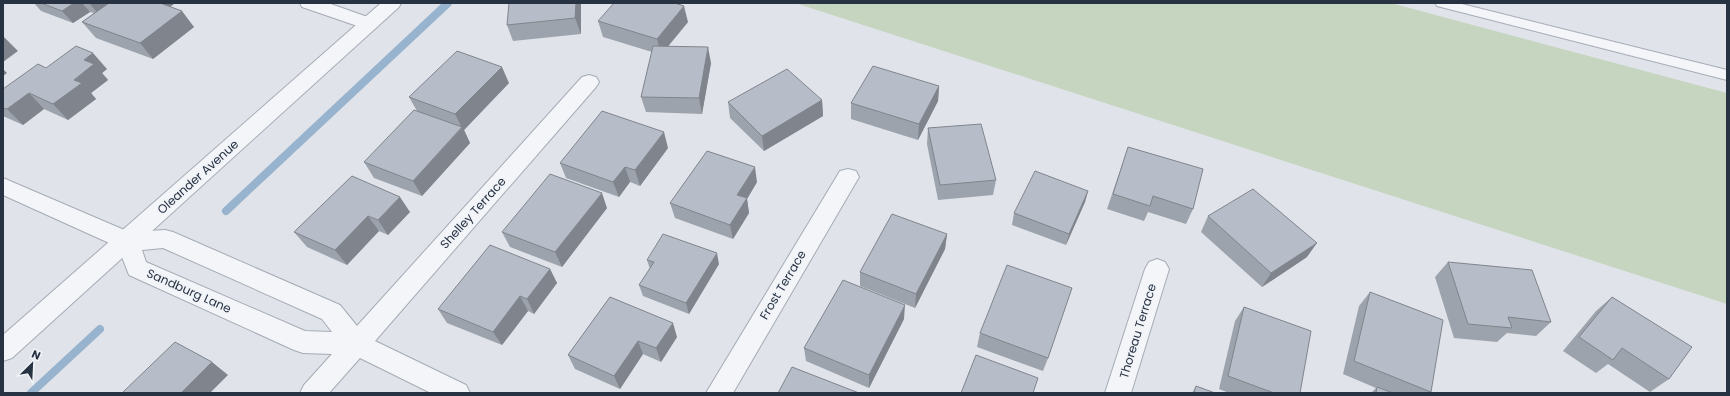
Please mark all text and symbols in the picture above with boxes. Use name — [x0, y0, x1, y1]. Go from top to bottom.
street label: Oleander Avenue — [153, 136, 242, 218]
street label: Shelley Terrace — [436, 173, 509, 252]
street label: Frost Terrace — [755, 247, 810, 322]
street label: Sandburg Lane — [144, 264, 234, 317]
street label: Thoreau Terrace — [1115, 281, 1160, 380]
north arrow — [12, 344, 52, 384]
text: N — [29, 346, 43, 364]

